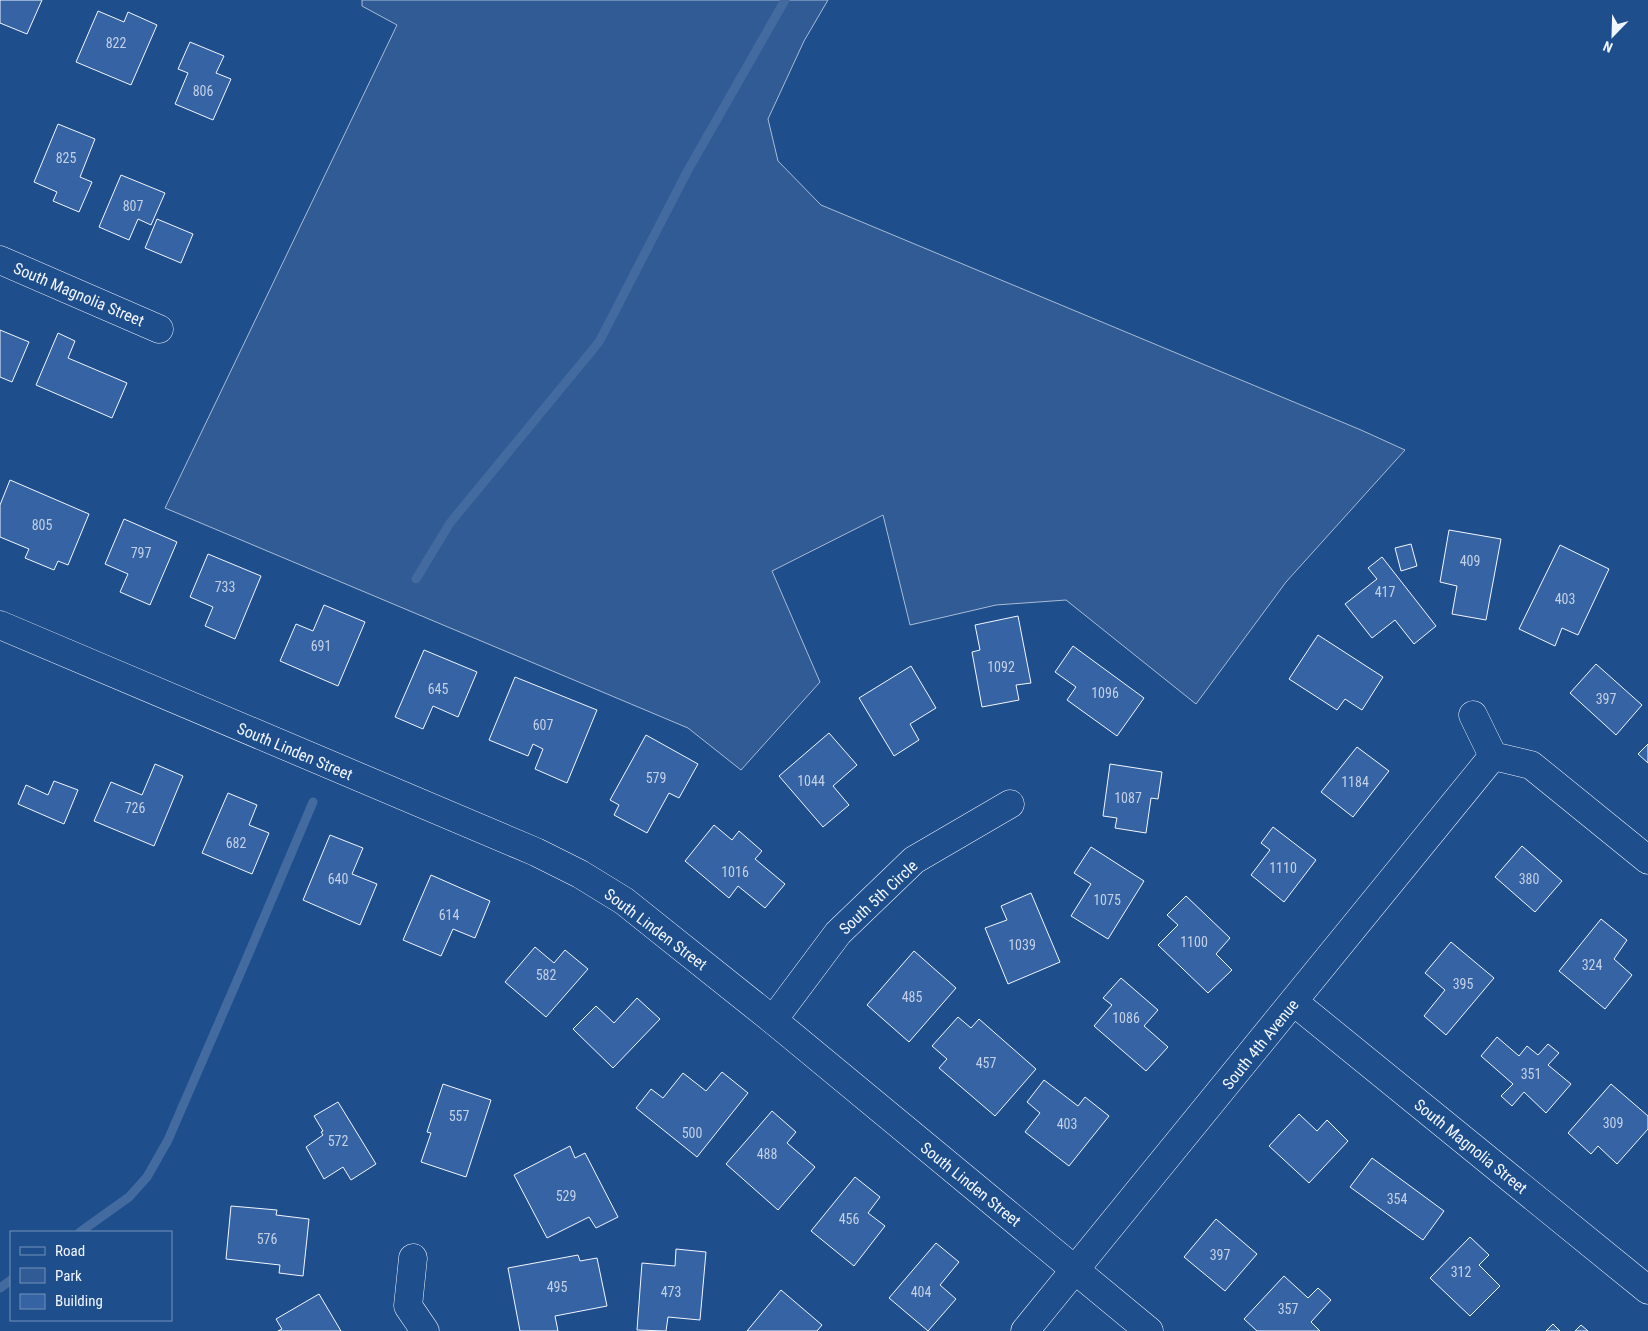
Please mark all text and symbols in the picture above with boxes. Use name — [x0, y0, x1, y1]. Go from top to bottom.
north arrow — [1588, 10, 1638, 60]
house number: 822 — [106, 35, 126, 51]
text: N — [1601, 38, 1615, 56]
house number: 806 — [193, 83, 213, 99]
house number: 825 — [56, 150, 76, 166]
house number: 807 — [123, 198, 143, 214]
street label: South Magnolia Street — [11, 258, 147, 331]
house number: 805 — [32, 517, 52, 533]
house number: 797 — [131, 545, 151, 561]
house number: 409 — [1460, 553, 1480, 569]
house number: 733 — [215, 579, 235, 595]
house number: 417 — [1375, 584, 1395, 600]
house number: 403 — [1555, 591, 1575, 607]
house number: 691 — [311, 638, 331, 654]
house number: 1092 — [987, 659, 1015, 675]
house number: 645 — [428, 681, 448, 697]
house number: 1096 — [1091, 685, 1119, 701]
house number: 397 — [1596, 691, 1616, 707]
house number: 607 — [533, 717, 553, 733]
street label: South Linden Street — [234, 719, 356, 784]
house number: 579 — [646, 770, 666, 786]
house number: 1044 — [797, 773, 825, 789]
house number: 1184 — [1341, 774, 1369, 790]
house number: 1087 — [1114, 790, 1142, 806]
house number: 726 — [125, 800, 145, 816]
house number: 682 — [226, 835, 246, 851]
street label: South 5th Circle — [835, 856, 921, 939]
house number: 1110 — [1269, 860, 1297, 876]
house number: 1016 — [721, 864, 749, 880]
house number: 640 — [328, 871, 348, 887]
house number: 380 — [1519, 871, 1539, 887]
street label: South Linden Street — [601, 885, 711, 974]
house number: 1075 — [1093, 892, 1121, 908]
house number: 614 — [439, 907, 459, 923]
house number: 1100 — [1180, 934, 1208, 950]
house number: 1039 — [1008, 937, 1036, 953]
house number: 324 — [1582, 957, 1602, 973]
house number: 582 — [536, 967, 556, 983]
house number: 395 — [1453, 976, 1473, 992]
house number: 485 — [902, 989, 922, 1005]
street label: South 4th Avenue — [1218, 995, 1302, 1093]
house number: 1086 — [1112, 1010, 1140, 1026]
house number: 457 — [976, 1055, 996, 1071]
house number: 351 — [1521, 1066, 1541, 1082]
street label: South Magnolia Street — [1410, 1095, 1531, 1198]
house number: 557 — [449, 1108, 469, 1124]
house number: 309 — [1603, 1115, 1623, 1131]
house number: 403 — [1057, 1116, 1077, 1132]
house number: 500 — [682, 1125, 702, 1141]
house number: 572 — [328, 1133, 348, 1149]
street label: South Linden Street — [917, 1138, 1025, 1231]
house number: 488 — [757, 1146, 777, 1162]
house number: 529 — [556, 1188, 576, 1204]
house number: 354 — [1387, 1191, 1407, 1207]
house number: 456 — [839, 1211, 859, 1227]
legend — [10, 1231, 172, 1321]
house number: 576 — [257, 1231, 277, 1247]
text: Road — [55, 1242, 85, 1260]
house number: 397 — [1210, 1247, 1230, 1263]
house number: 312 — [1451, 1264, 1471, 1280]
text: Park — [55, 1267, 82, 1285]
house number: 495 — [547, 1279, 567, 1295]
house number: 473 — [661, 1284, 681, 1300]
house number: 404 — [911, 1284, 931, 1300]
text: Building — [55, 1292, 103, 1310]
house number: 357 — [1278, 1301, 1298, 1317]

